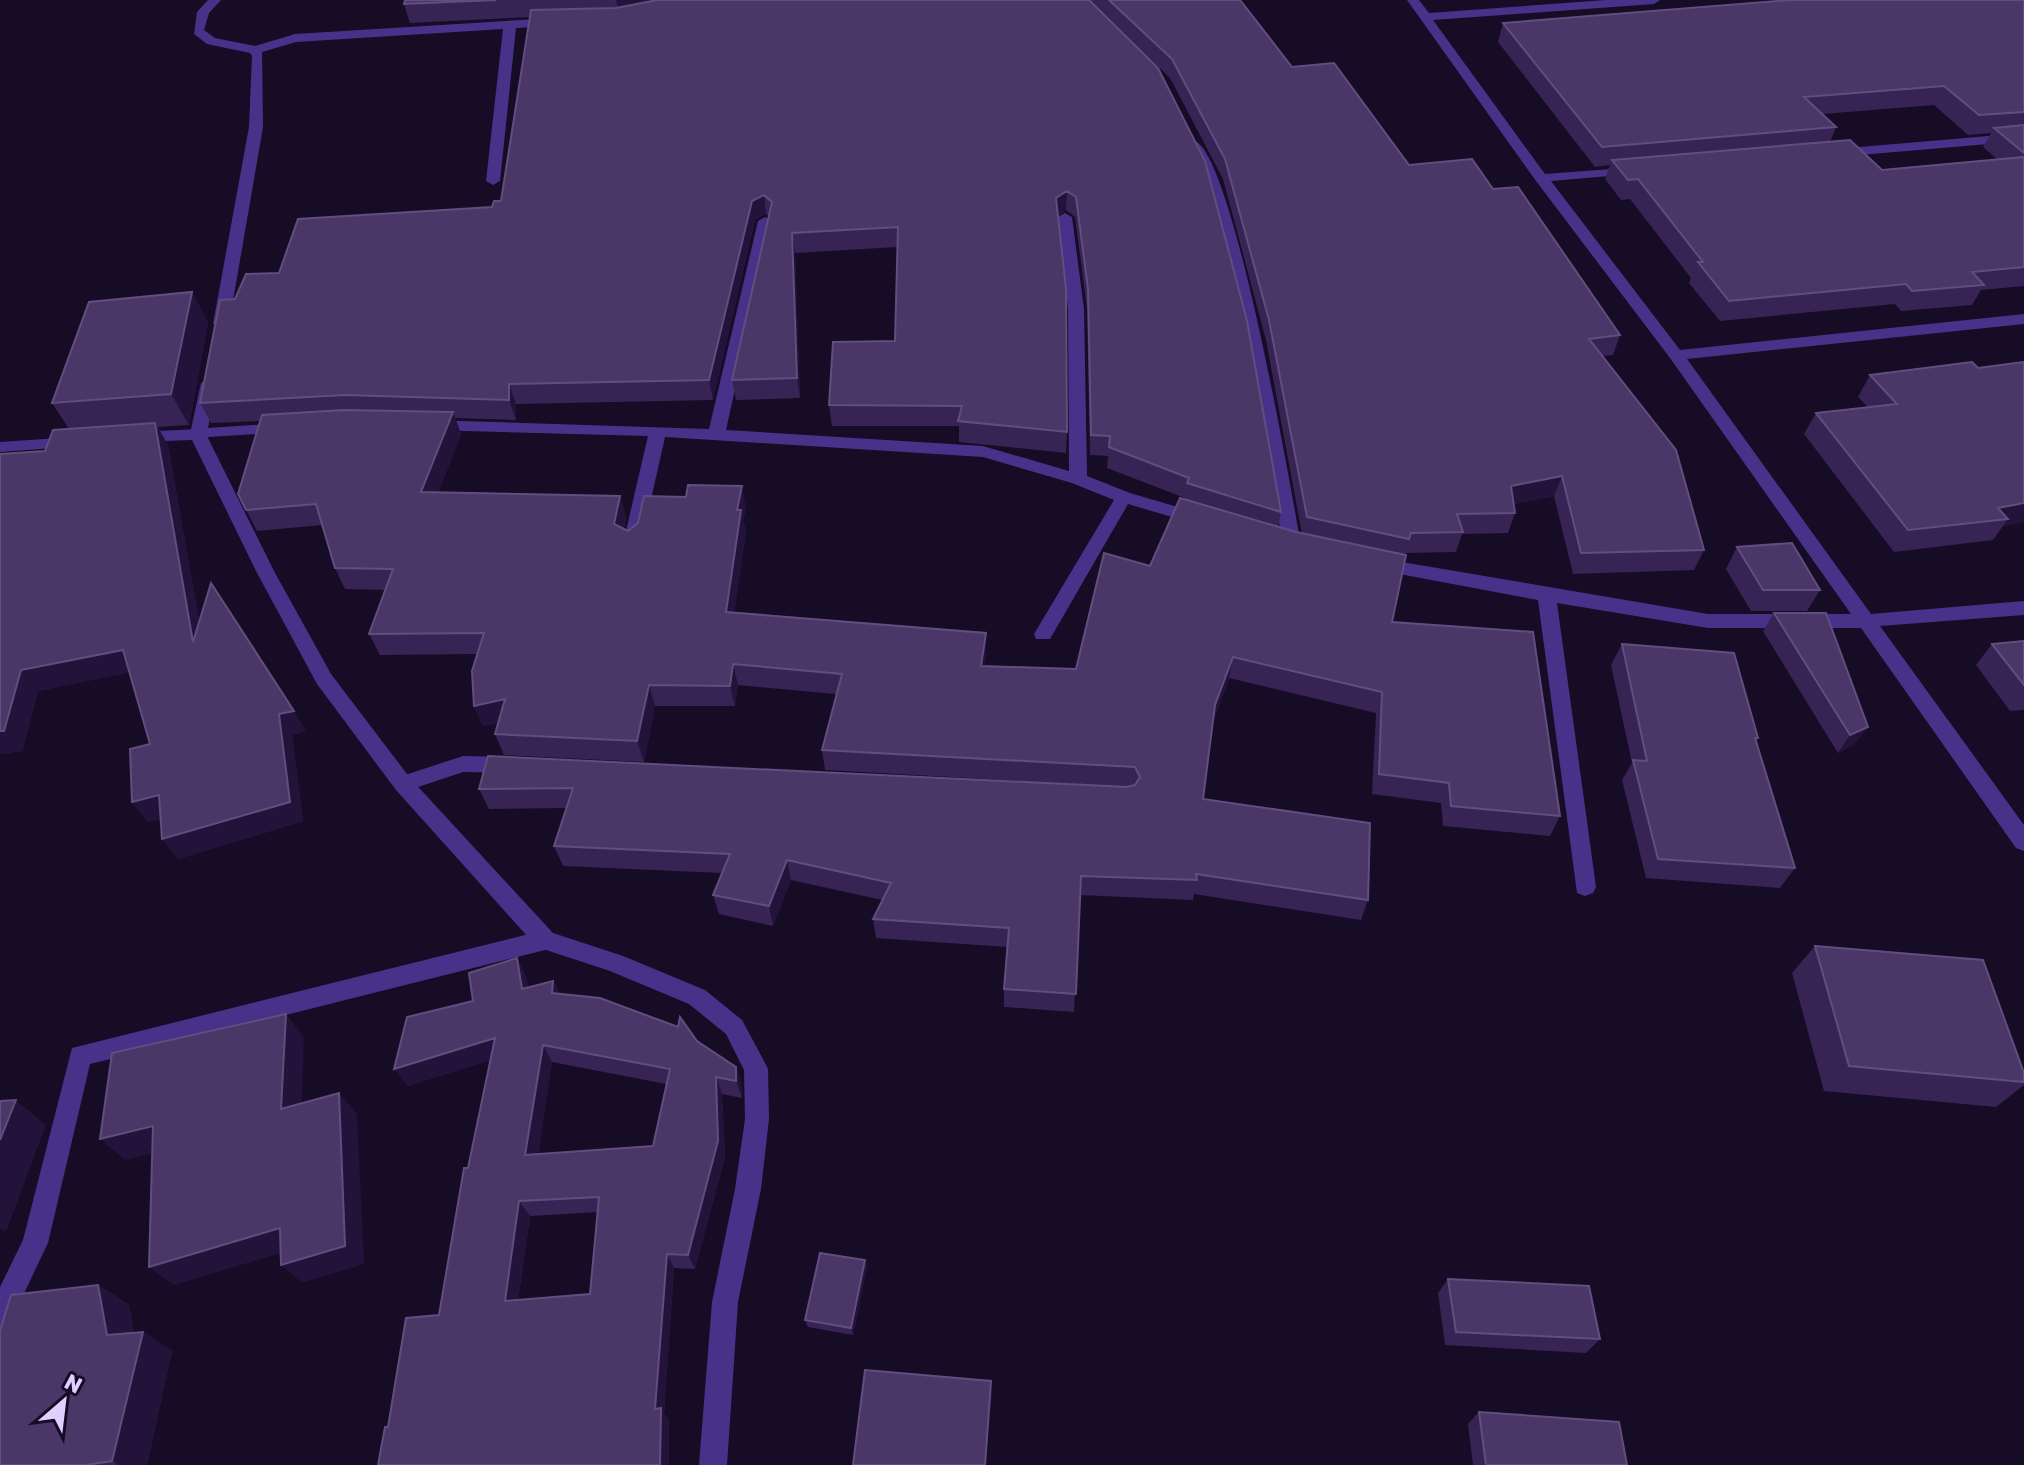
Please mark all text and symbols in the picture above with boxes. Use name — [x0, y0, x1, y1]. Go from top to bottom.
north arrow — [24, 1361, 104, 1441]
text: N — [60, 1368, 86, 1399]

